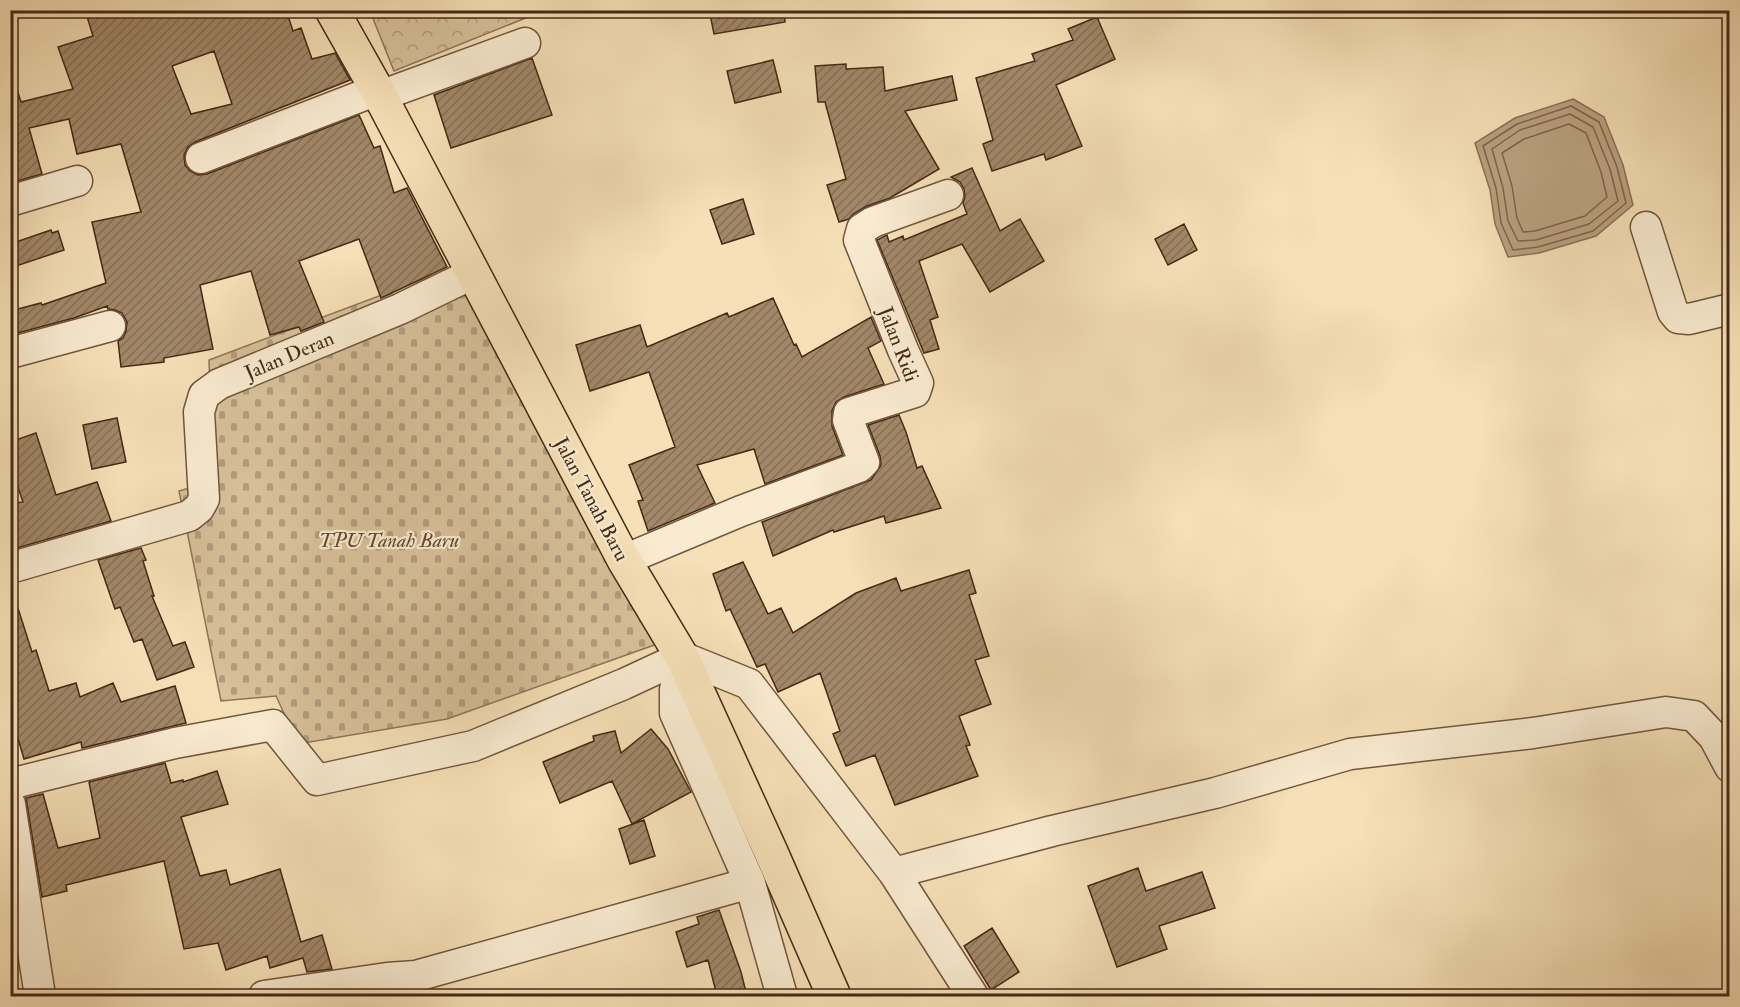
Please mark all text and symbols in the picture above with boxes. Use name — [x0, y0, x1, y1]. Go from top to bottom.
street label: Jalan Ridi — [872, 302, 924, 385]
street label: Jalan Deran — [240, 326, 338, 386]
street label: Jalan Tanah Baru — [548, 432, 635, 566]
park label: TPU Tanah Baru — [319, 528, 459, 553]

